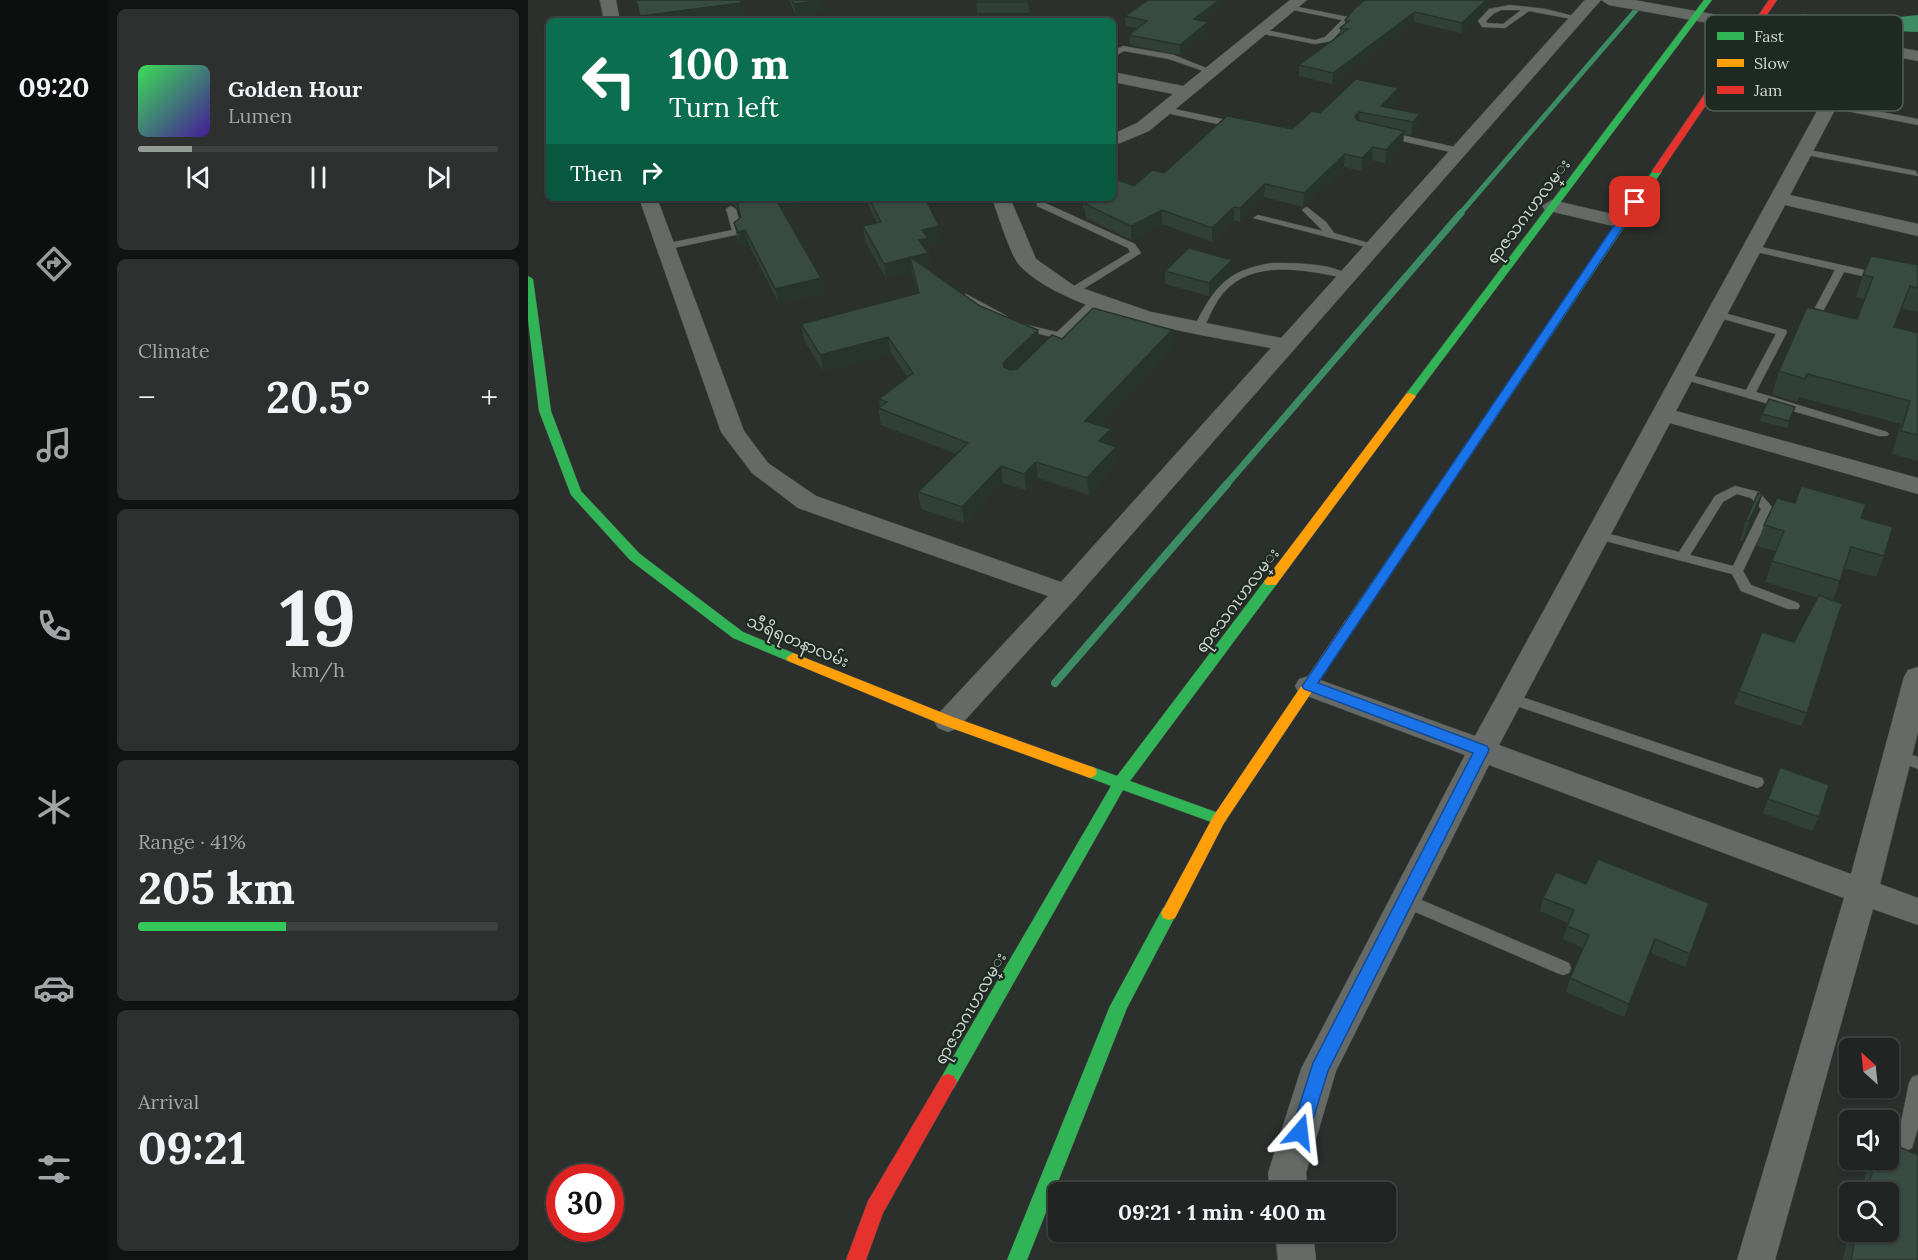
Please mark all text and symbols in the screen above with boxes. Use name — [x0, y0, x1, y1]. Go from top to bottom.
legend — [1705, 15, 1903, 111]
text: Fast — [1754, 26, 1785, 46]
text: 100 m — [669, 37, 789, 91]
icon: left — [570, 42, 648, 120]
text: Slow — [1754, 53, 1790, 73]
text: 09:20 — [18, 70, 90, 104]
text: Golden Hour — [228, 75, 362, 103]
text: Jam — [1753, 80, 1782, 100]
text: Turn left — [669, 90, 779, 124]
text: Lumen — [228, 103, 292, 128]
street label: ရာဇသဂၤဟလမ္း — [1482, 155, 1577, 270]
icon: right — [635, 156, 668, 189]
text: Then — [570, 159, 623, 187]
icon: previous — [182, 161, 215, 194]
icon: pause — [302, 161, 335, 194]
icon: next — [422, 161, 455, 194]
pin — [1609, 176, 1660, 227]
icon: arrive — [1618, 185, 1651, 218]
icon: directions — [33, 243, 75, 285]
text: Climate — [138, 338, 210, 363]
text: 20.5° — [266, 368, 370, 425]
text: − — [138, 376, 156, 418]
text: + — [480, 376, 498, 418]
icon: music — [33, 424, 75, 466]
street label: ရာဇသဂၤဟလမ္း — [1191, 544, 1286, 659]
text: 19 — [280, 568, 356, 667]
icon: phone — [33, 605, 75, 647]
street label: သီရိရတနာလမ်း — [742, 610, 852, 675]
text: km/h — [291, 657, 345, 682]
icon: climate — [33, 786, 75, 828]
text: Range · 41% — [138, 829, 246, 854]
text: 205 km — [138, 859, 295, 916]
street label: ရာဇသဂၤဟလမ္း — [930, 948, 1014, 1070]
icon: car — [33, 967, 75, 1009]
north arrow — [1839, 1038, 1899, 1098]
map controls — [1839, 1038, 1899, 1242]
text: Arrival — [138, 1089, 199, 1114]
position arrow — [1268, 1100, 1332, 1164]
button: sound — [1839, 1110, 1899, 1170]
text: 09:21 — [138, 1119, 246, 1176]
icon: filters — [33, 1148, 75, 1190]
speed limit sign: 30 — [546, 1164, 624, 1242]
button: search — [1839, 1182, 1899, 1242]
text: 09:21 · 1 min · 400 m — [1118, 1198, 1326, 1226]

